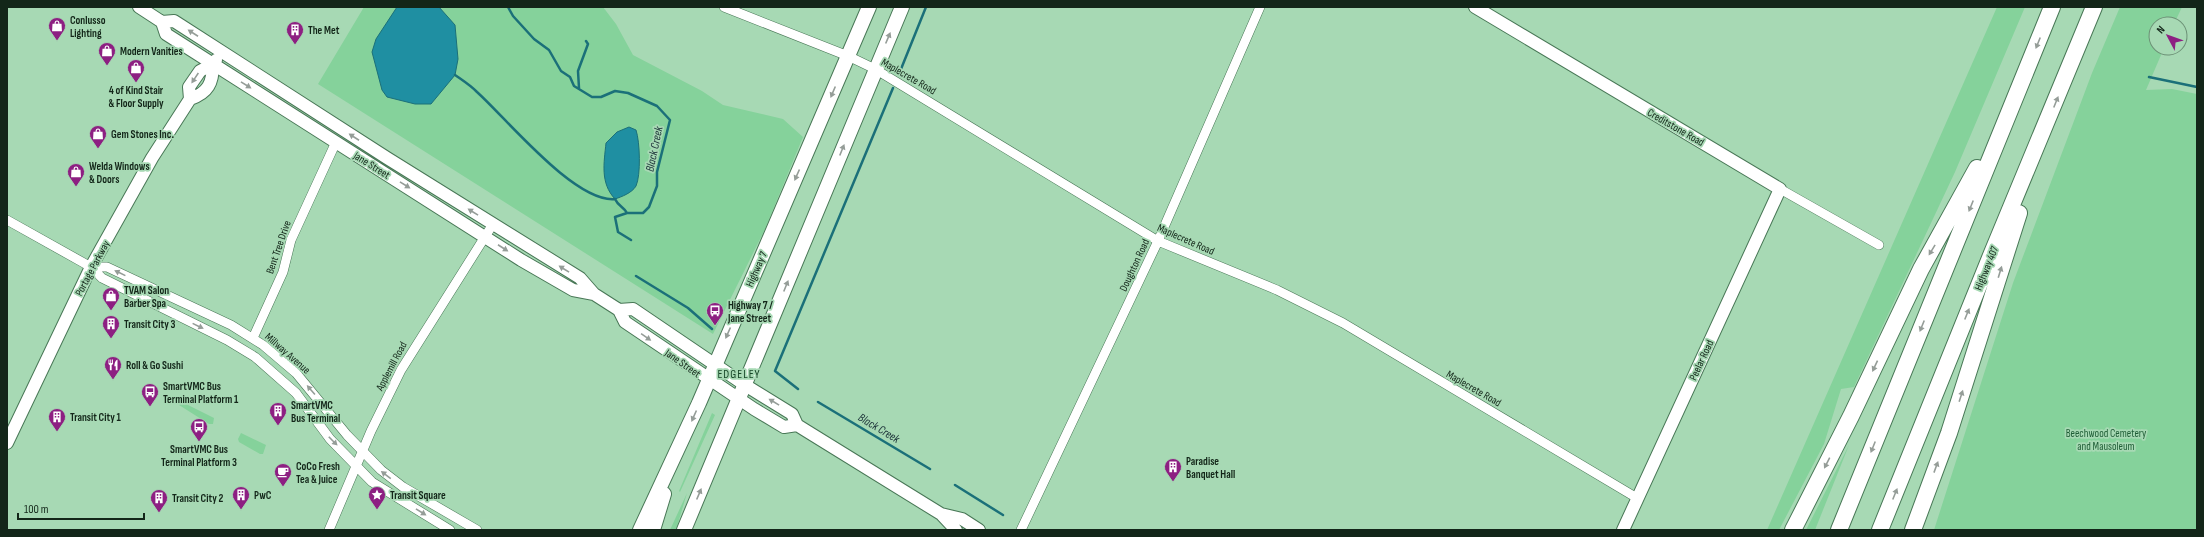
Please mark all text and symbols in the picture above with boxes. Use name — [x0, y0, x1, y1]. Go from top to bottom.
place label: Conlusso Lighting — [70, 14, 106, 40]
shop icon: Conlusso Lighting — [47, 16, 67, 41]
north arrow — [2148, 16, 2188, 56]
building icon: The Met — [285, 20, 305, 45]
text: N — [2154, 23, 2168, 36]
place label: The Met — [308, 24, 340, 37]
one-way arrow — [188, 29, 198, 37]
one-way arrow — [886, 32, 892, 44]
one-way arrow — [2034, 38, 2040, 50]
shop icon: Modern Vanities — [97, 41, 117, 66]
place label: Modern Vanities — [120, 45, 183, 58]
street label: Maplecrete Road — [879, 55, 939, 98]
shop icon: 4 of Kind Stair & Floor Supply — [126, 58, 146, 83]
one-way arrow — [191, 73, 199, 83]
one-way arrow — [240, 82, 252, 89]
place label: 4 of Kind Stair & Floor Supply — [108, 84, 164, 110]
one-way arrow — [830, 86, 837, 98]
one-way arrow — [2053, 96, 2059, 107]
street label: Creditstone Road — [1645, 106, 1707, 149]
shop icon: Gem Stones Inc. — [88, 124, 108, 149]
water label: Black Creek — [642, 125, 667, 173]
place label: Gem Stones Inc. — [111, 128, 174, 141]
one-way arrow — [349, 133, 359, 141]
one-way arrow — [839, 144, 845, 155]
street label: Jane Street — [350, 149, 393, 182]
place label: Welda Windows & Doors — [89, 160, 150, 186]
shop icon: Welda Windows & Doors — [66, 162, 86, 187]
one-way arrow — [794, 169, 801, 181]
one-way arrow — [399, 182, 411, 189]
one-way arrow — [1968, 201, 1974, 212]
one-way arrow — [468, 208, 479, 216]
street label: Bent Tree Drive — [263, 219, 294, 276]
street label: Maplecrete Road — [1155, 221, 1217, 258]
street label: Doughton Road — [1117, 237, 1152, 294]
street label: Portage Parkway — [72, 238, 113, 298]
one-way arrow — [498, 244, 508, 252]
one-way arrow — [1929, 244, 1936, 256]
street label: Highway 407 — [1972, 244, 2001, 292]
street label: Highway 7 — [743, 249, 770, 289]
one-way arrow — [559, 265, 570, 272]
one-way arrow — [1998, 266, 2004, 278]
one-way arrow — [115, 270, 126, 276]
one-way arrow — [784, 279, 790, 291]
place label: TVAM Salon Barber Spa — [124, 284, 169, 310]
shop icon: TVAM Salon Barber Spa — [101, 286, 121, 311]
place label: Highway 7 / Jane Street — [727, 299, 773, 325]
bus stop icon: Highway 7 / Jane Street — [705, 301, 725, 326]
one-way arrow — [1965, 308, 1971, 320]
building icon: Transit City 3 — [101, 314, 121, 339]
place label: Transit City 3 — [124, 318, 176, 331]
one-way arrow — [1918, 321, 1924, 333]
one-way arrow — [193, 323, 204, 329]
one-way arrow — [725, 327, 731, 339]
street label: Millway Avenue — [262, 330, 313, 377]
one-way arrow — [641, 333, 651, 341]
street label: Peelar Road — [1686, 338, 1717, 382]
street label: Applemill Road — [373, 339, 410, 394]
street label: Jane Street — [662, 346, 704, 381]
restaurant icon: Roll & Go Sushi — [103, 355, 123, 380]
place label: Roll & Go Sushi — [126, 359, 183, 372]
one-way arrow — [1872, 361, 1878, 372]
district label: EDGELEY — [717, 367, 761, 382]
street label: Maplecrete Road — [1444, 367, 1504, 410]
place label: SmartVMC Bus Terminal Platform 1 — [163, 380, 239, 406]
bus stop icon: SmartVMC Bus Terminal Platform 1 — [140, 382, 160, 407]
one-way arrow — [306, 385, 315, 395]
one-way arrow — [1958, 390, 1964, 402]
place label: SmartVMC Bus Terminal — [291, 399, 340, 425]
one-way arrow — [768, 399, 780, 406]
building icon: SmartVMC Bus Terminal — [268, 401, 288, 426]
building icon: Transit City 1 — [47, 407, 67, 432]
water label: Black Creek — [855, 410, 903, 447]
place label: Transit City 1 — [70, 411, 122, 424]
one-way arrow — [690, 411, 696, 423]
bus stop icon: SmartVMC Bus Terminal Platform 3 — [189, 417, 209, 442]
park label: Beechwood Cemetery and Mausoleum — [2066, 427, 2147, 453]
one-way arrow — [328, 436, 338, 446]
one-way arrow — [1869, 441, 1875, 453]
place label: SmartVMC Bus Terminal Platform 3 — [161, 443, 237, 469]
place label: Paradise Banquet Hall — [1186, 455, 1235, 481]
building icon: Paradise Banquet Hall — [1163, 457, 1183, 482]
one-way arrow — [1824, 458, 1830, 469]
place label: CoCo Fresh Tea & Juice — [296, 460, 340, 486]
one-way arrow — [1934, 461, 1940, 473]
cafe icon: CoCo Fresh Tea & Juice — [273, 462, 293, 487]
one-way arrow — [381, 470, 392, 479]
building icon: PwC — [231, 485, 251, 510]
place icon: Transit Square — [367, 485, 387, 510]
one-way arrow — [1892, 487, 1898, 499]
building icon: Transit City 2 — [149, 488, 169, 513]
one-way arrow — [697, 488, 703, 500]
place label: PwC — [254, 489, 272, 502]
place label: Transit Square — [390, 489, 446, 502]
place label: Transit City 2 — [172, 492, 224, 505]
scale bar — [18, 495, 144, 521]
text: 100 m — [24, 502, 49, 517]
one-way arrow — [415, 509, 427, 516]

